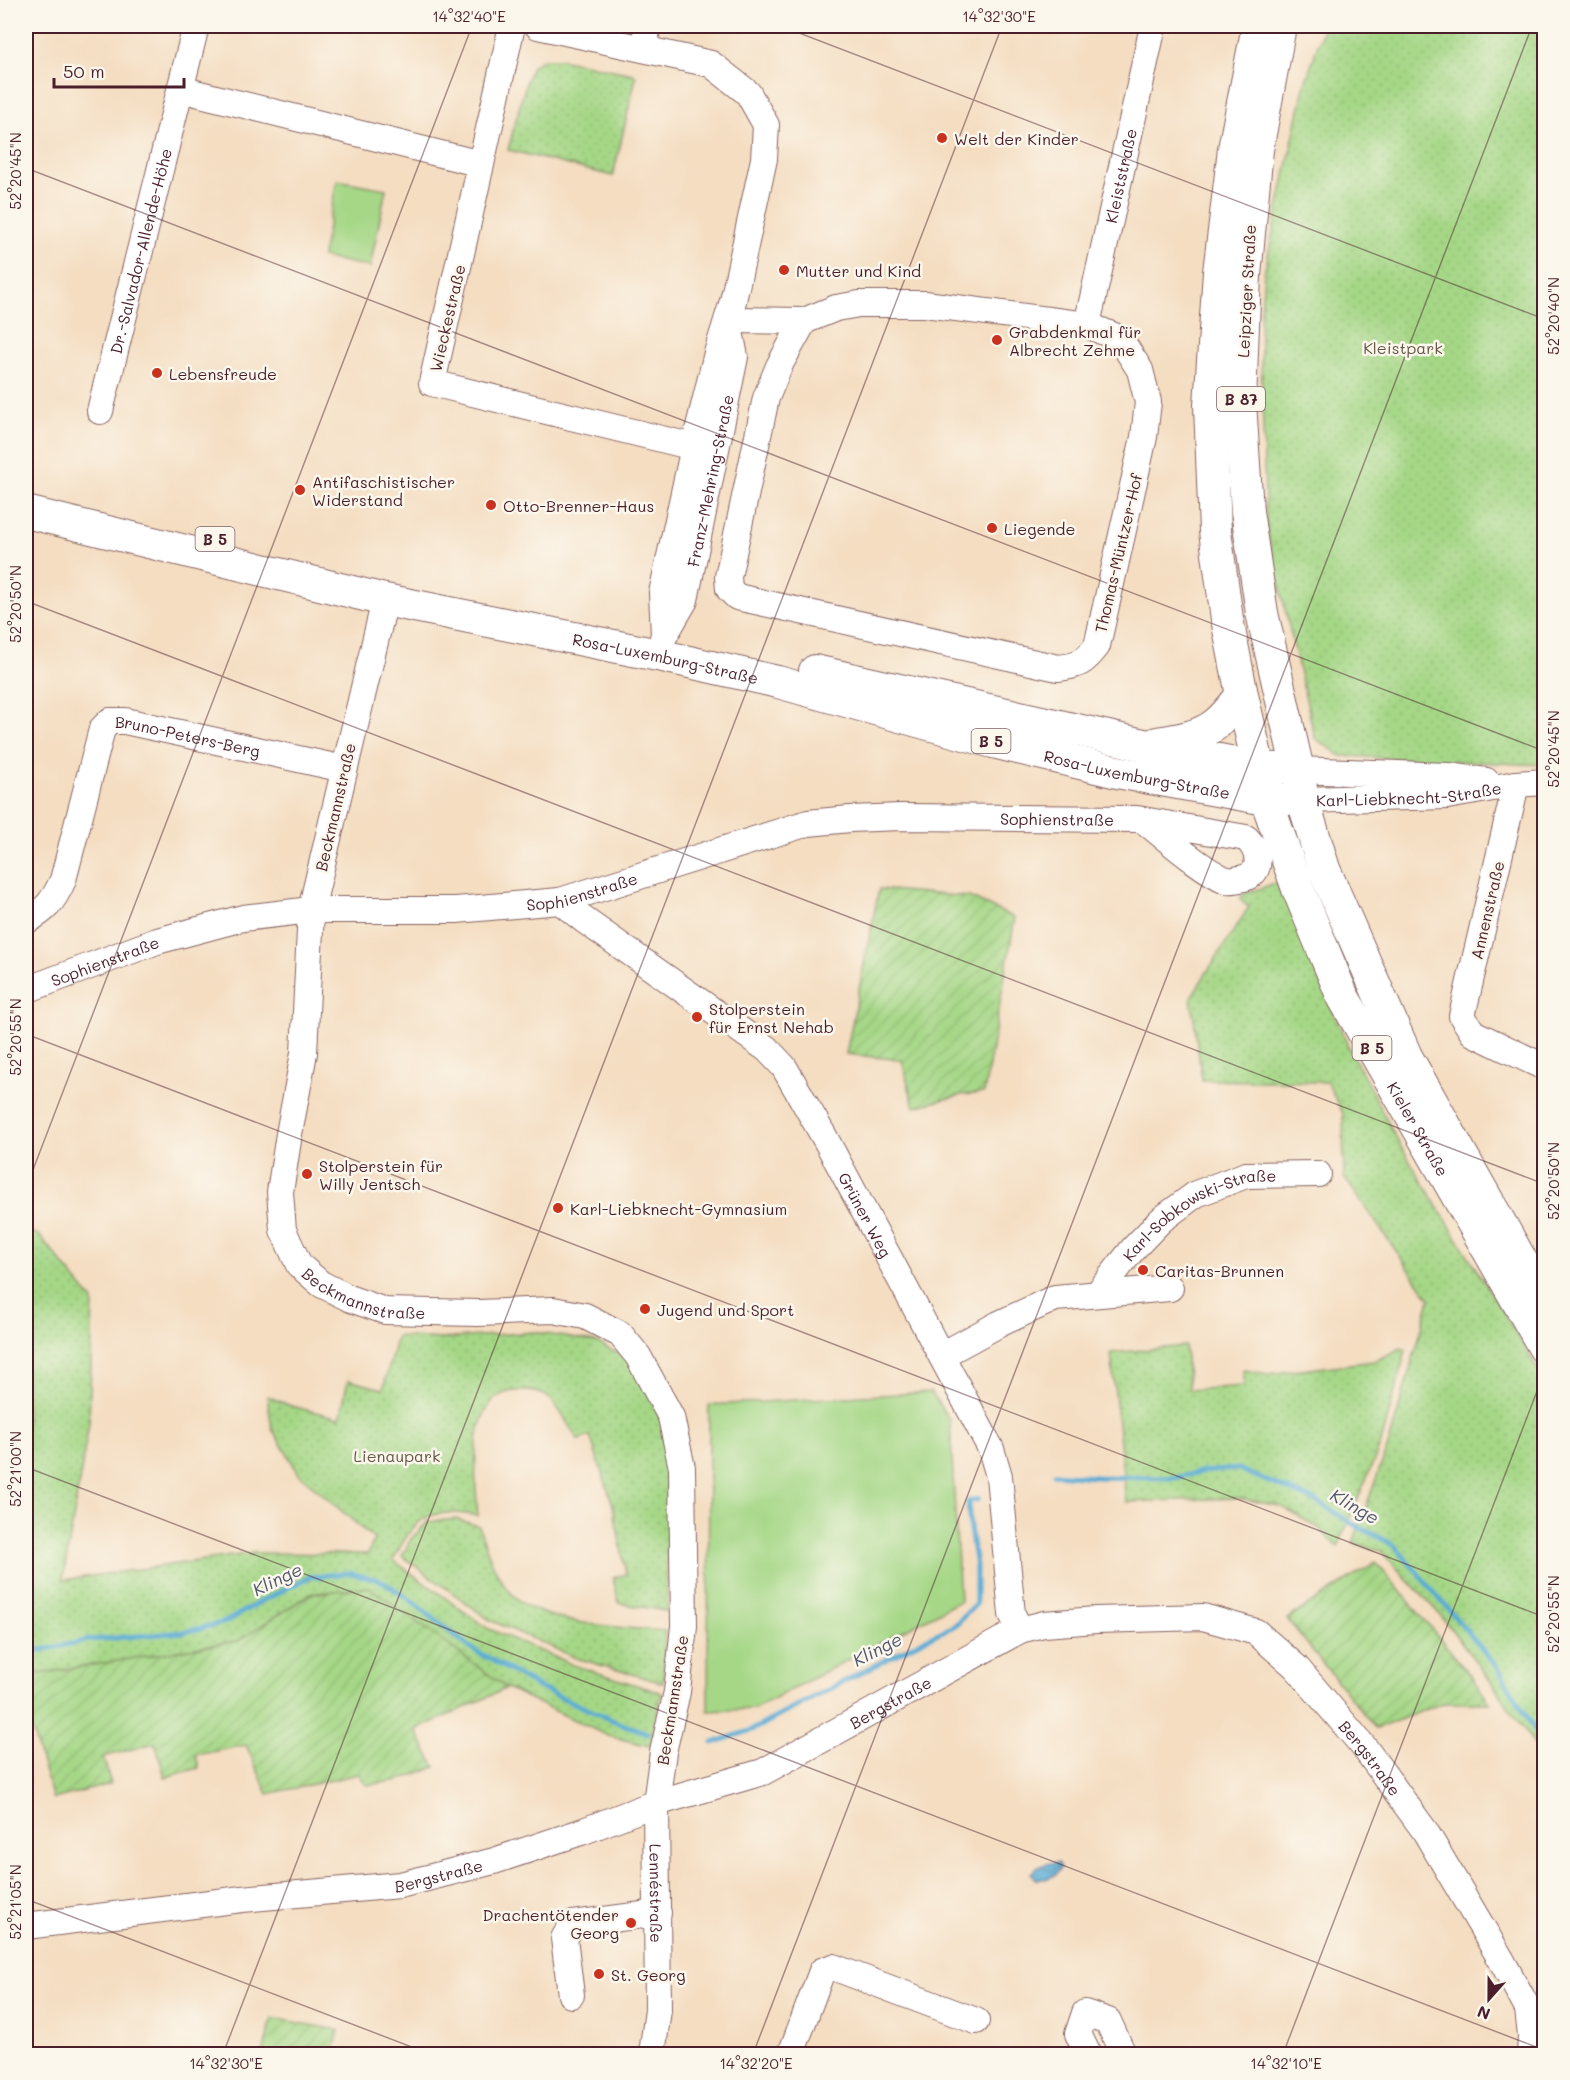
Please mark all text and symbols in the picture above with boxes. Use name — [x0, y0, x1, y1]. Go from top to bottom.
text: 14°32'40"E — [432, 6, 506, 26]
text: 14°32'30"E — [962, 6, 1036, 26]
scale bar — [54, 51, 184, 89]
text: 50 m — [63, 59, 105, 83]
street label: Kleiststraße — [1099, 126, 1141, 225]
place label: Welt der Kinder — [954, 128, 1079, 149]
marker: Welt der Kinder — [935, 131, 949, 145]
text: 52°20'45"N — [5, 132, 25, 210]
street label: Dr.-Salvador-Allende-Höhe — [104, 146, 176, 356]
street label: Leipziger Straße — [1232, 224, 1260, 358]
place label: Mutter und Kind — [796, 260, 921, 281]
street label: Wieckestraße — [424, 262, 470, 374]
marker: Mutter und Kind — [777, 263, 791, 277]
text: 52°20'40"N — [1543, 277, 1563, 355]
place label: Grabdenkmal für Albrecht Zehme — [1009, 321, 1141, 360]
marker: Grabdenkmal für Albrecht Zehme — [990, 333, 1004, 347]
park label: Kleistpark — [1363, 337, 1443, 358]
place label: Lebensfreude — [169, 363, 277, 384]
marker: Lebensfreude — [150, 366, 164, 380]
road number: B 87 — [1217, 387, 1265, 411]
street label: Franz-Mehring-Straße — [682, 392, 738, 568]
place label: Antifaschistischer Widerstand — [312, 471, 455, 510]
street label: Thomas-Müntzer-Hof — [1089, 471, 1147, 635]
marker: Antifaschistischer Widerstand — [293, 483, 307, 497]
place label: Otto-Brenner-Haus — [503, 495, 654, 516]
marker: Otto-Brenner-Haus — [484, 498, 498, 512]
place label: Liegende — [1004, 518, 1075, 539]
marker: Liegende — [985, 521, 999, 535]
road number: B 5 — [196, 527, 234, 551]
text: 52°20'50"N — [5, 565, 25, 643]
street label: Rosa-Luxemburg-Straße — [571, 628, 760, 688]
text: 52°20'45"N — [1543, 710, 1563, 788]
street label: Bruno-Peters-Berg — [115, 711, 262, 761]
road number: B 5 — [972, 729, 1010, 753]
street label: Beckmannstraße — [310, 741, 360, 873]
street label: Rosa-Luxemburg-Straße — [1042, 744, 1232, 803]
street label: Karl-Liebknecht-Straße — [1316, 776, 1503, 810]
street label: Sophienstraße — [1000, 807, 1114, 829]
street label: Annenstraße — [1465, 859, 1509, 961]
street label: Sophienstraße — [525, 867, 640, 914]
street label: Sophienstraße — [48, 931, 162, 990]
text: 52°20'55"N — [5, 998, 25, 1076]
place label: Stolperstein für Ernst Nehab — [709, 998, 834, 1037]
marker: Stolperstein für Ernst Nehab — [690, 1010, 704, 1024]
road number: B 5 — [1352, 1036, 1392, 1060]
street label: Kieler Straße — [1383, 1078, 1454, 1180]
text: 52°20'50"N — [1543, 1142, 1563, 1220]
place label: Stolperstein für Willy Jentsch — [319, 1155, 443, 1194]
street label: Karl-Sobkowski-Straße — [1117, 1164, 1276, 1265]
marker: Stolperstein für Willy Jentsch — [300, 1167, 314, 1181]
street label: Grüner Weg — [834, 1168, 897, 1261]
place label: Karl-Liebknecht-Gymnasium — [570, 1198, 787, 1219]
marker: Karl-Liebknecht-Gymnasium — [551, 1201, 565, 1215]
place label: Caritas-Brunnen — [1155, 1260, 1284, 1281]
street label: Beckmannstraße — [298, 1262, 426, 1322]
marker: Caritas-Brunnen — [1136, 1263, 1150, 1277]
place label: Jugend und Sport — [657, 1299, 794, 1320]
marker: Jugend und Sport — [638, 1302, 652, 1316]
text: 52°21'00"N — [5, 1431, 25, 1507]
park label: Lienaupark — [353, 1445, 441, 1466]
water label: Klinge — [1326, 1482, 1384, 1530]
water label: Klinge — [248, 1557, 306, 1601]
text: 52°20'55"N — [1543, 1575, 1563, 1653]
water label: Klinge — [848, 1626, 906, 1672]
street label: Beckmannstraße — [651, 1634, 693, 1766]
street label: Bergstraße — [846, 1671, 935, 1733]
street label: Bergstraße — [1335, 1715, 1406, 1800]
street label: Lennéstraße — [646, 1844, 668, 1943]
street label: Bergstraße — [394, 1854, 485, 1896]
text: 52°21'05"N — [5, 1864, 25, 1940]
place label: Drachentötender Georg — [482, 1904, 619, 1943]
marker: Drachentötender Georg — [624, 1916, 638, 1930]
place label: St. Georg — [611, 1964, 685, 1985]
marker: St. Georg — [592, 1967, 606, 1981]
north arrow — [1459, 1969, 1519, 2029]
text: N — [1474, 2001, 1493, 2025]
text: 14°32'30"E — [189, 2053, 263, 2073]
text: 14°32'20"E — [719, 2053, 793, 2073]
text: 14°32'10"E — [1250, 2053, 1322, 2073]

